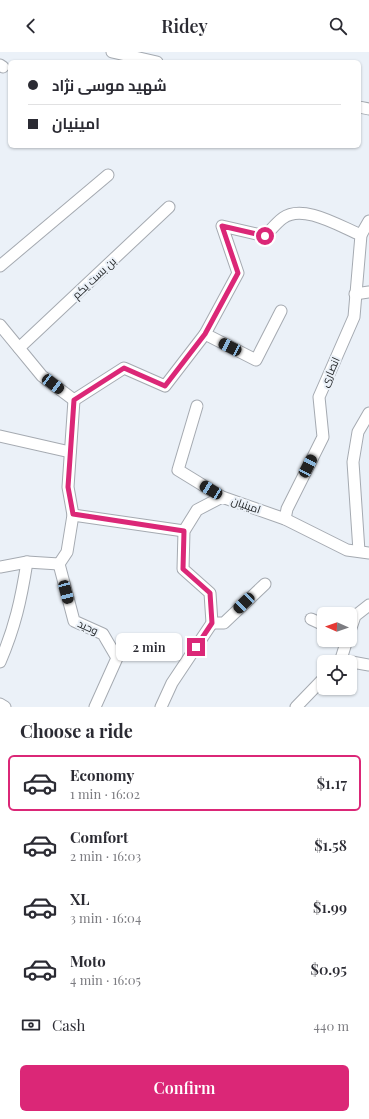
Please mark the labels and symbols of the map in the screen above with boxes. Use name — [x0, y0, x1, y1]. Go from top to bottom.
route start — [256, 227, 274, 245]
street label: بن بست یکم — [68, 253, 120, 303]
car — [217, 336, 243, 358]
street label: انصاری — [316, 354, 343, 389]
car — [40, 372, 66, 396]
car — [297, 453, 319, 479]
car — [198, 479, 224, 501]
street label: امینیان — [229, 493, 263, 517]
car — [57, 579, 75, 605]
car — [231, 590, 257, 616]
north arrow — [317, 607, 357, 647]
street label: وحید — [75, 615, 101, 638]
callout: 2 min — [116, 633, 182, 661]
route end — [187, 638, 205, 656]

